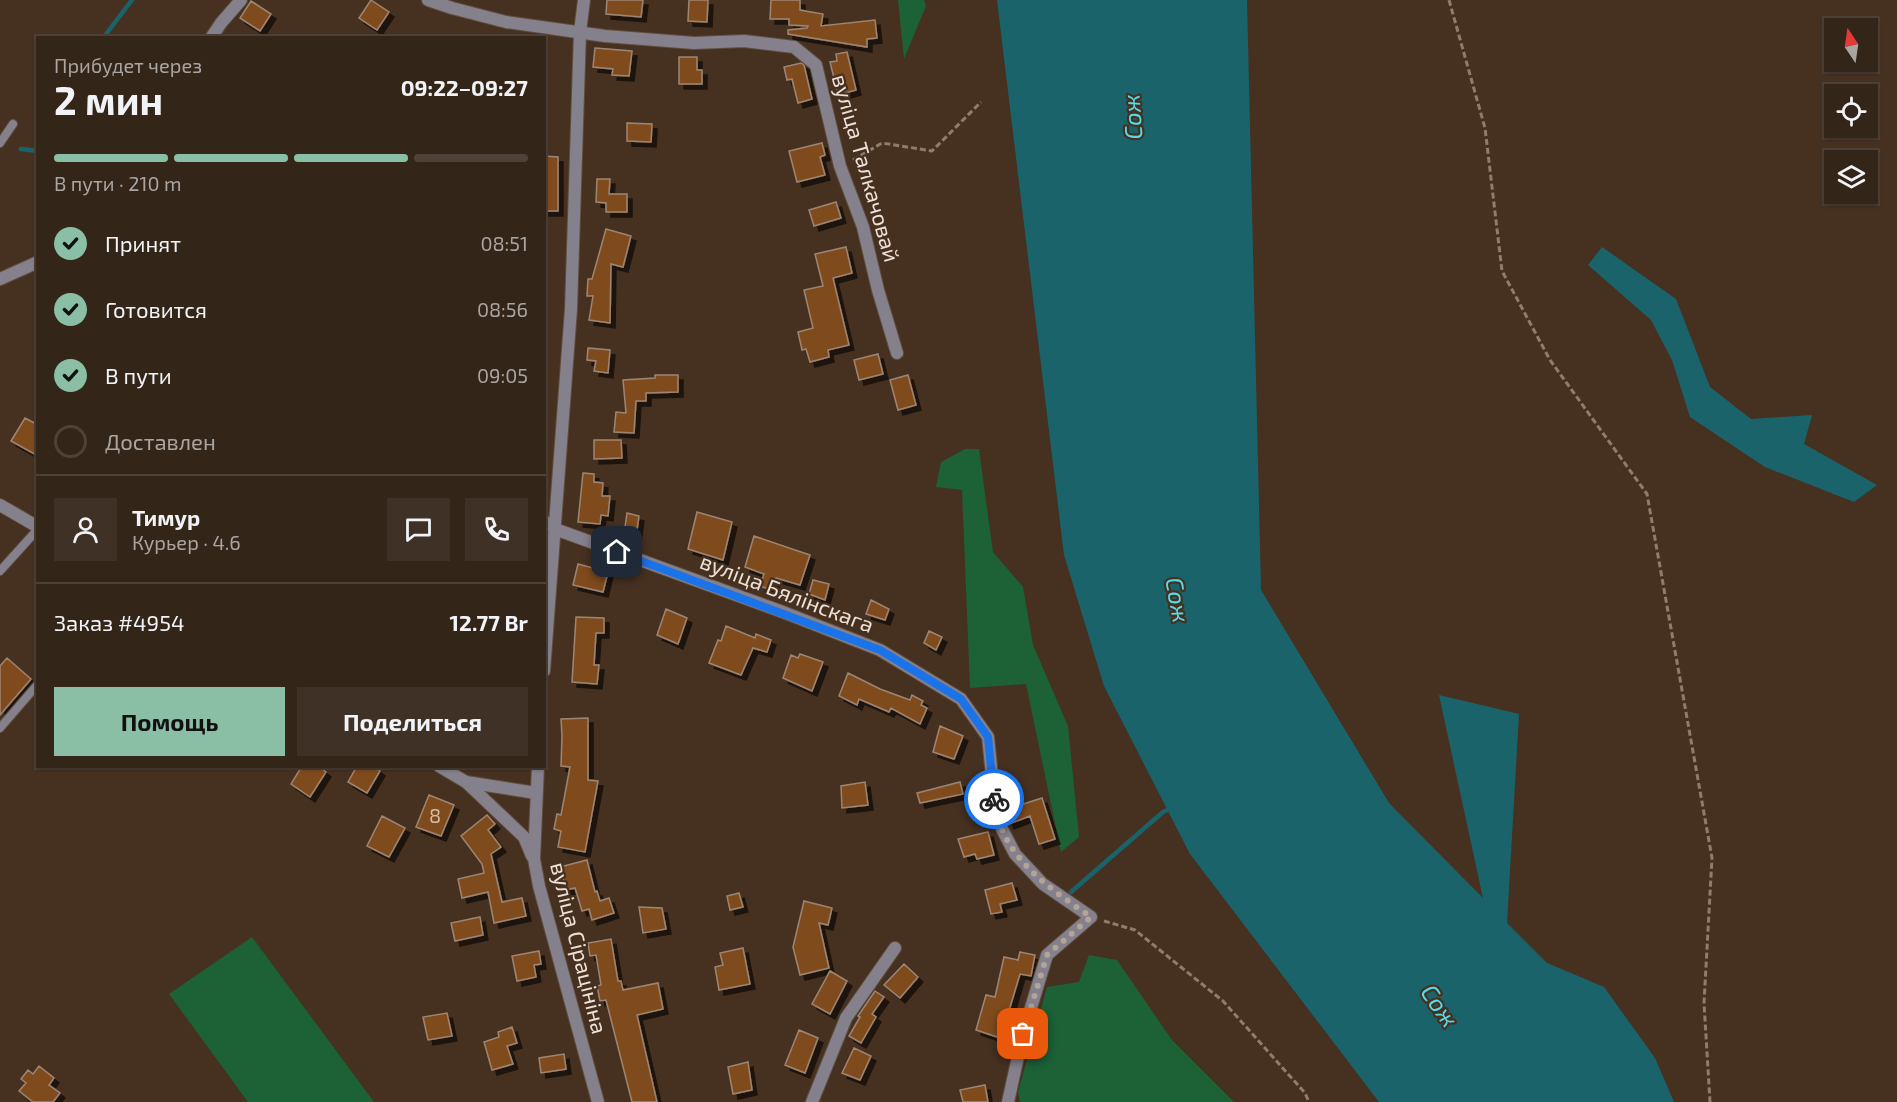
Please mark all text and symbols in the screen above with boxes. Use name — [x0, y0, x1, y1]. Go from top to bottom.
north arrow — [1824, 18, 1878, 72]
map controls — [1824, 18, 1878, 204]
text: Прибудет через — [54, 53, 202, 77]
street label: вуліца Талкачовай — [827, 71, 906, 265]
text: 09:22–09:27 — [401, 74, 528, 100]
text: 2 мин — [54, 76, 163, 123]
button: locate — [1824, 84, 1878, 138]
water label: Сож — [1115, 94, 1148, 141]
button: layers — [1824, 150, 1878, 204]
text: В пути · 210 m — [54, 171, 181, 195]
icon: check — [54, 227, 87, 260]
text: Принят — [105, 230, 181, 256]
text: 08:51 — [480, 231, 528, 255]
icon: check — [54, 293, 87, 326]
text: Готовится — [105, 296, 207, 322]
text: 08:56 — [477, 297, 528, 321]
icon: check — [54, 359, 87, 392]
text: В пути — [105, 362, 172, 388]
text: 09:05 — [477, 363, 528, 387]
text: Доставлен — [105, 428, 216, 454]
button: person — [54, 498, 117, 561]
button: chat — [387, 498, 450, 561]
button: phone — [465, 498, 528, 561]
text: Тимур — [132, 504, 200, 530]
pin — [591, 526, 642, 577]
text: Курьер · 4.6 — [132, 530, 241, 554]
icon: home — [600, 535, 633, 568]
street label: вуліца Бялінскага — [696, 547, 878, 638]
water label: Сож — [1160, 575, 1197, 625]
text: Заказ #4954 — [54, 609, 185, 635]
text: 12.77 Br — [450, 609, 528, 635]
button: Помощь — [54, 687, 285, 756]
button: Поделиться — [297, 687, 528, 756]
courier — [964, 769, 1024, 829]
icon: bike — [978, 783, 1011, 816]
house number: 8 — [429, 803, 441, 827]
street label: вуліца Сірацініна — [545, 859, 614, 1036]
water label: Сож — [1415, 978, 1465, 1032]
pin — [997, 1008, 1048, 1059]
icon: bag — [1006, 1017, 1039, 1050]

